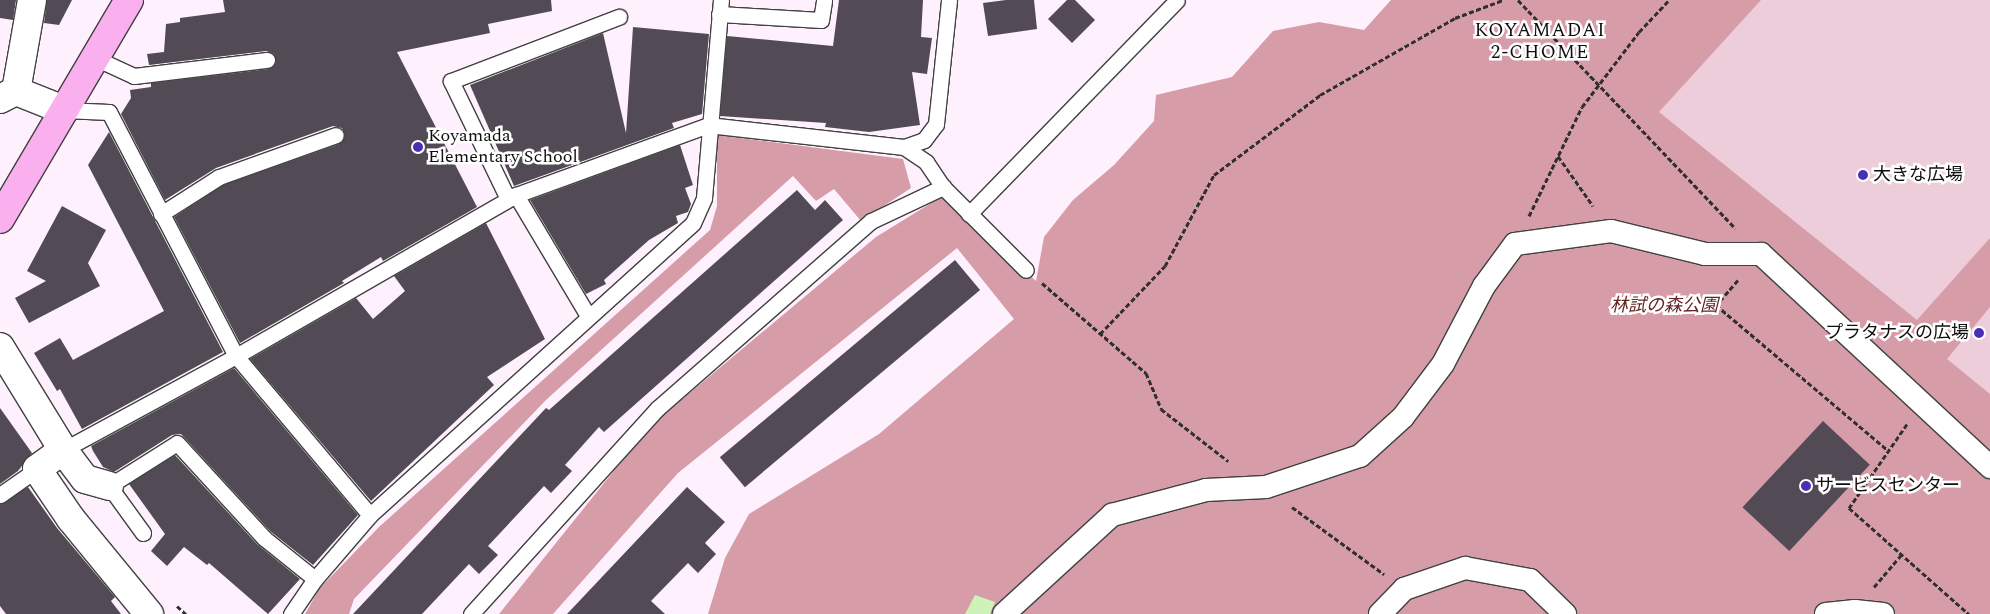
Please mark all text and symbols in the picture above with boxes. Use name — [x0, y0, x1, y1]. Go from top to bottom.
district label: KOYAMADAI 2-CHOME — [1473, 20, 1607, 64]
place label: Koyamada Elementary School — [428, 126, 578, 168]
marker: Koyamada Elementary School — [412, 141, 424, 153]
place label: 大きな広場 — [1873, 164, 1963, 186]
marker: 大きな広場 — [1857, 169, 1869, 181]
park label: 林試の森公園 — [1610, 295, 1718, 317]
place label: プラタナスの広場 — [1825, 322, 1969, 344]
marker: プラタナスの広場 — [1973, 327, 1985, 339]
place label: サービスセンター — [1816, 475, 1960, 497]
marker: サービスセンター — [1800, 480, 1812, 492]

